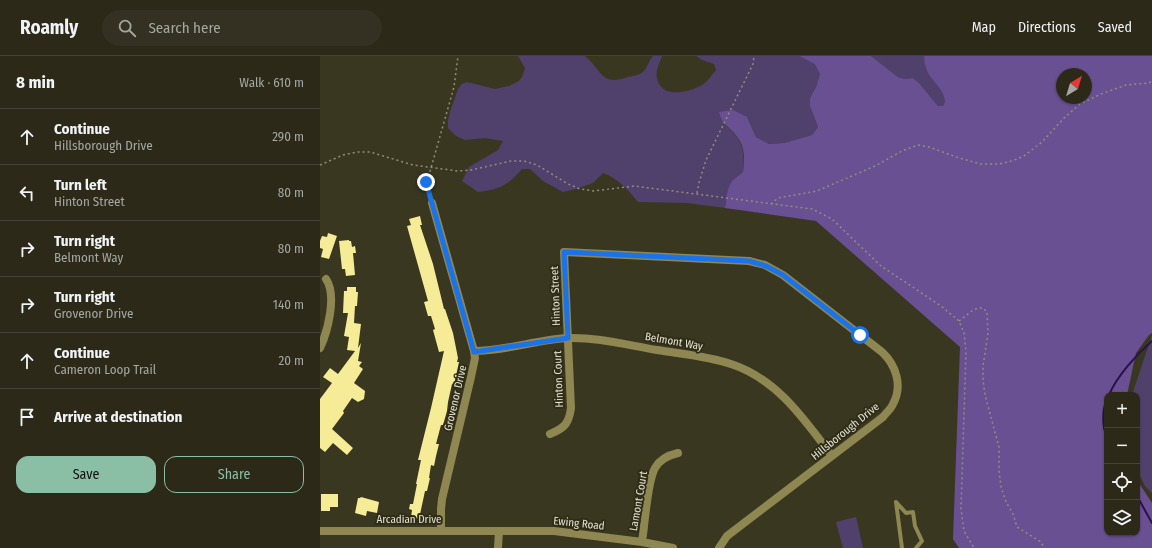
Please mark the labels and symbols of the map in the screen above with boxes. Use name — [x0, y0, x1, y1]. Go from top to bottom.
north arrow — [1056, 68, 1092, 104]
route end — [417, 173, 435, 191]
street label: Hinton Street — [548, 265, 563, 326]
route start — [851, 326, 869, 344]
street label: Belmont Way — [644, 330, 704, 353]
street label: Hinton Court — [551, 350, 566, 408]
street label: Grovenor Drive — [442, 364, 469, 432]
street label: Hillsborough Drive — [809, 400, 882, 463]
street label: Lamont Court — [627, 470, 650, 532]
street label: Arcadian Drive — [376, 513, 442, 526]
street label: Ewing Road — [553, 514, 605, 533]

